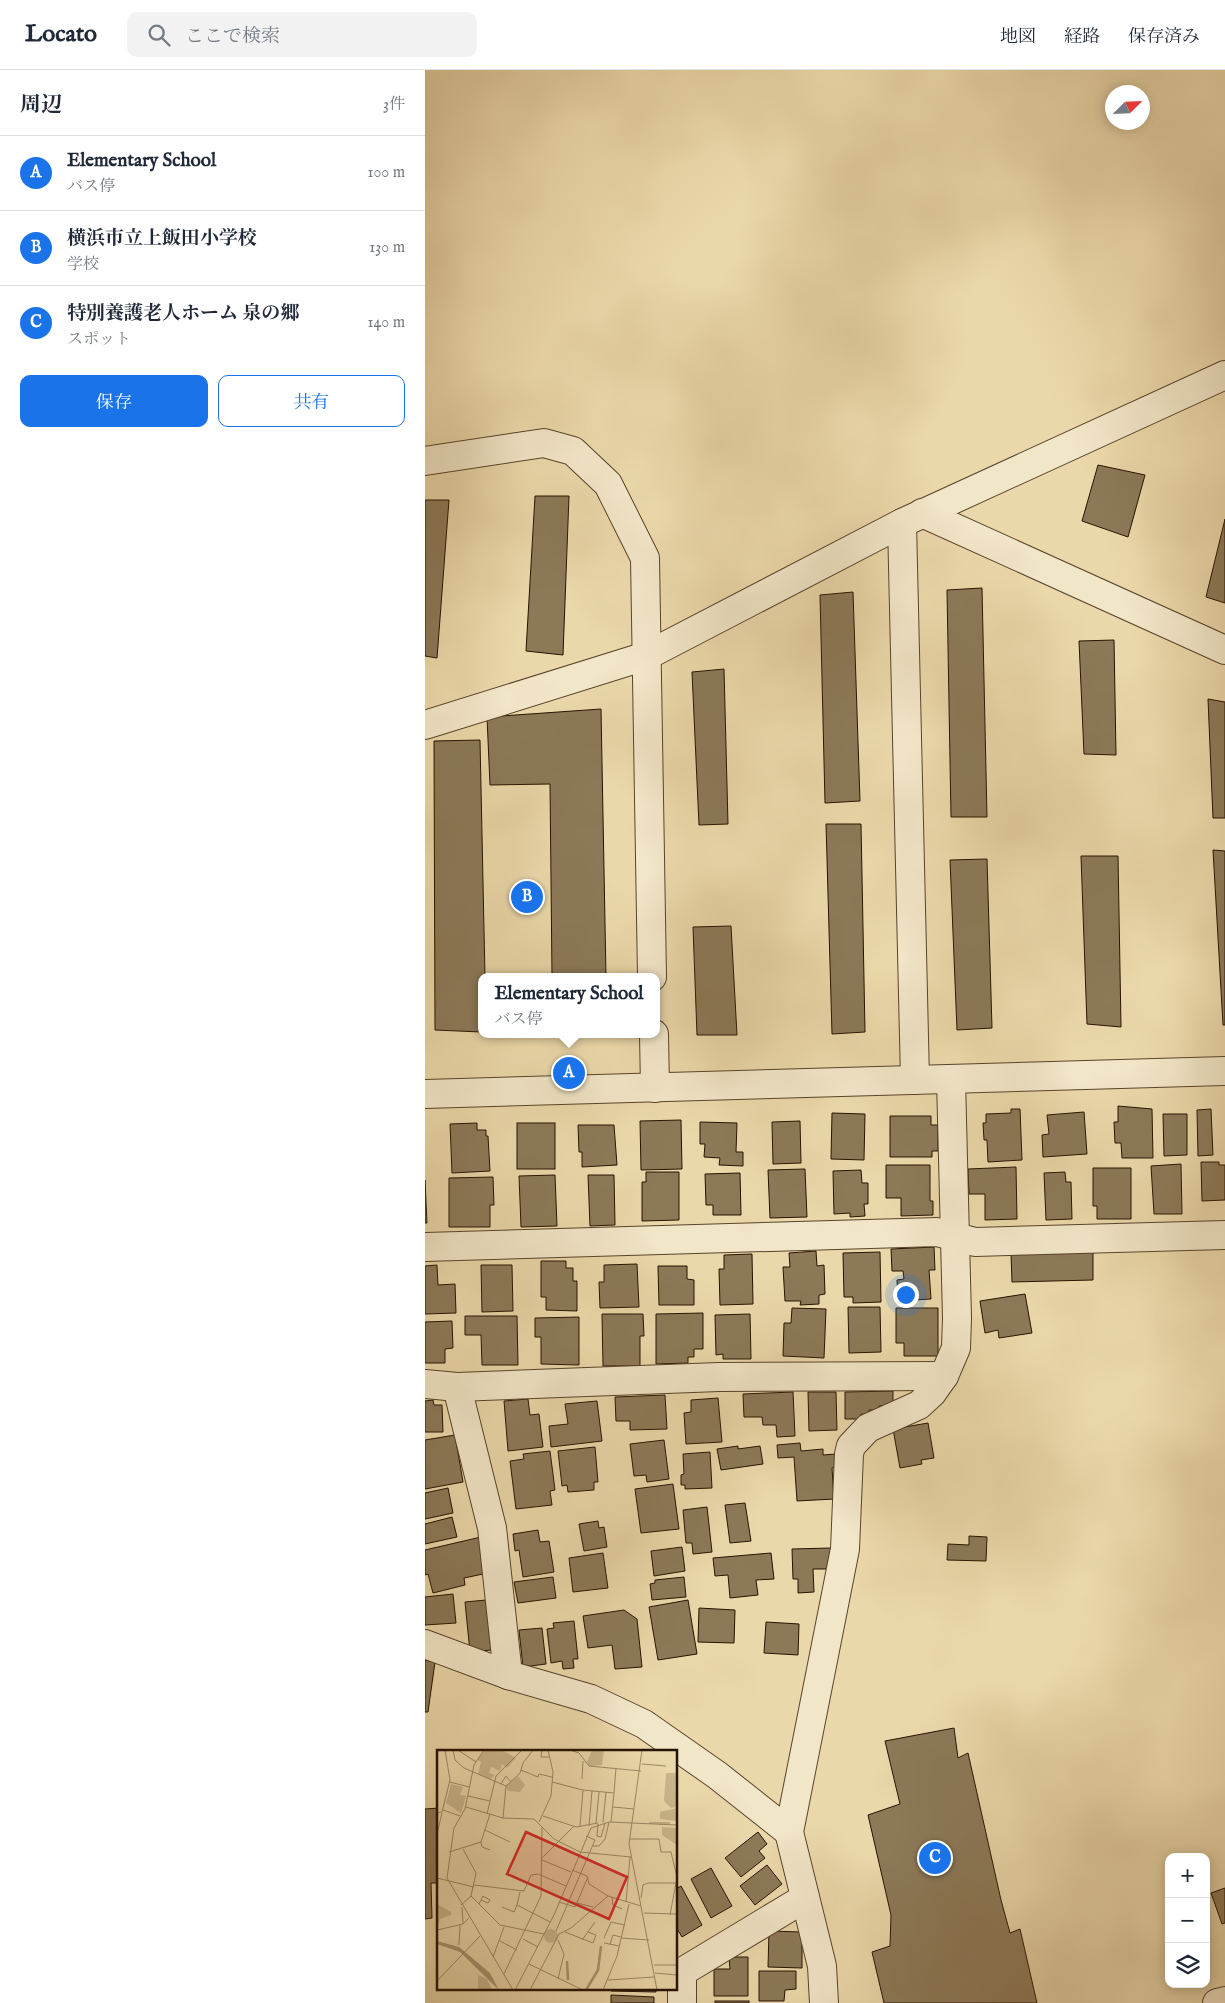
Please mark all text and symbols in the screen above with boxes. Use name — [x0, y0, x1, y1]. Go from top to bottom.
search box — [127, 12, 477, 57]
text: Locato — [25, 19, 97, 50]
icon: search — [145, 21, 173, 49]
text: ここで検索 — [185, 25, 280, 49]
text: 地図 — [1000, 26, 1036, 49]
text: 経路 — [1064, 26, 1100, 49]
text: 保存済み — [1128, 26, 1200, 49]
north arrow — [1105, 85, 1150, 130]
text: 周辺 — [20, 92, 62, 119]
text: 3件 — [383, 95, 405, 115]
text: Elementary School — [67, 149, 216, 173]
text: A — [31, 163, 41, 183]
text: 100 m — [368, 163, 405, 183]
text: バス停 — [67, 177, 115, 197]
text: 横浜市立上飯田小学校 — [67, 227, 257, 251]
text: B — [31, 238, 41, 258]
text: 130 m — [369, 238, 405, 258]
text: 学校 — [67, 255, 99, 275]
text: 特別養護老人ホーム 泉の郷 — [67, 302, 299, 326]
text: C — [30, 313, 42, 333]
text: 140 m — [367, 313, 405, 333]
text: スポット — [67, 330, 131, 350]
button: 保存 — [20, 375, 208, 427]
button: 共有 — [218, 375, 405, 427]
pin: B — [511, 878, 543, 916]
popup — [478, 973, 660, 1038]
text: Elementary School — [494, 982, 644, 1006]
text: バス停 — [494, 1010, 542, 1030]
pin: A — [553, 1054, 585, 1092]
your location — [893, 1282, 919, 1308]
inset map — [437, 1750, 677, 1990]
pin: C — [919, 1839, 951, 1877]
map controls — [1165, 1853, 1210, 1988]
button: + — [1165, 1853, 1210, 1898]
button: − — [1165, 1898, 1210, 1943]
button: layers — [1165, 1943, 1210, 1988]

